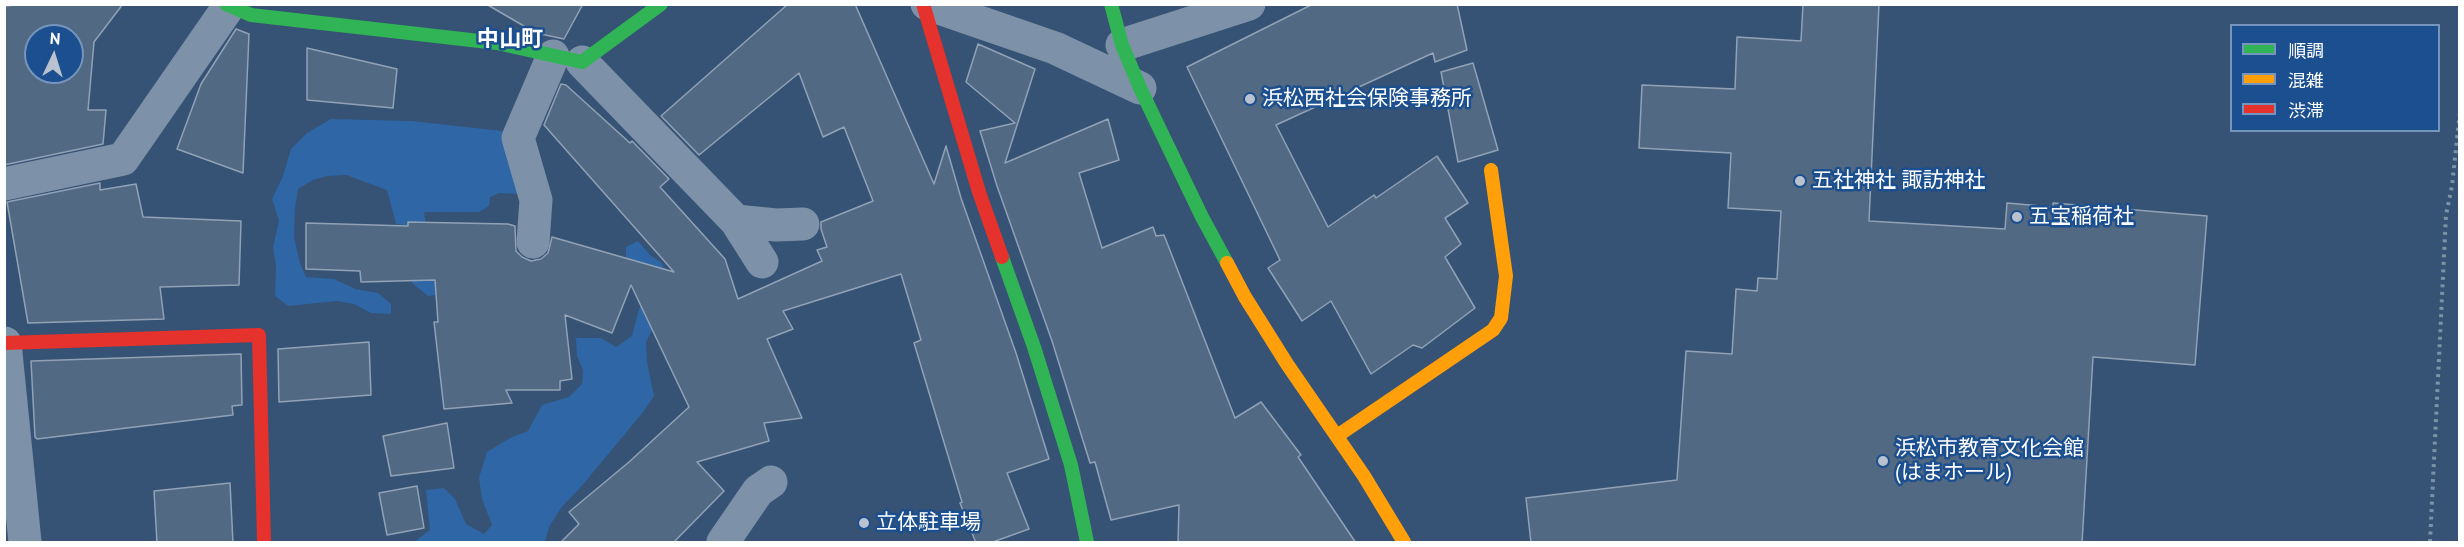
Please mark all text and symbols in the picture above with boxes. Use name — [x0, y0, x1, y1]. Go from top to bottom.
north arrow — [24, 24, 84, 84]
legend — [2230, 24, 2440, 132]
district label: 中山町 — [477, 27, 543, 53]
text: N — [49, 28, 61, 48]
text: 順調 — [2288, 39, 2324, 62]
text: 混雑 — [2288, 69, 2324, 92]
place label: 浜松西社会保険事務所 — [1262, 86, 1472, 112]
marker: 浜松西社会保険事務所 — [1243, 92, 1257, 106]
text: 渋滞 — [2288, 99, 2324, 122]
place label: 五社神社 諏訪神社 — [1812, 168, 1986, 194]
marker: 五社神社 諏訪神社 — [1793, 174, 1807, 188]
place label: 五宝稲荷社 — [2029, 204, 2134, 230]
marker: 五宝稲荷社 — [2010, 210, 2024, 224]
place label: 浜松市教育文化会館 (はまホール) — [1895, 436, 2084, 486]
marker: 浜松市教育文化会館 (はまホール) — [1876, 454, 1890, 468]
place label: 立体駐車場 — [876, 510, 981, 536]
marker: 立体駐車場 — [857, 516, 871, 530]

